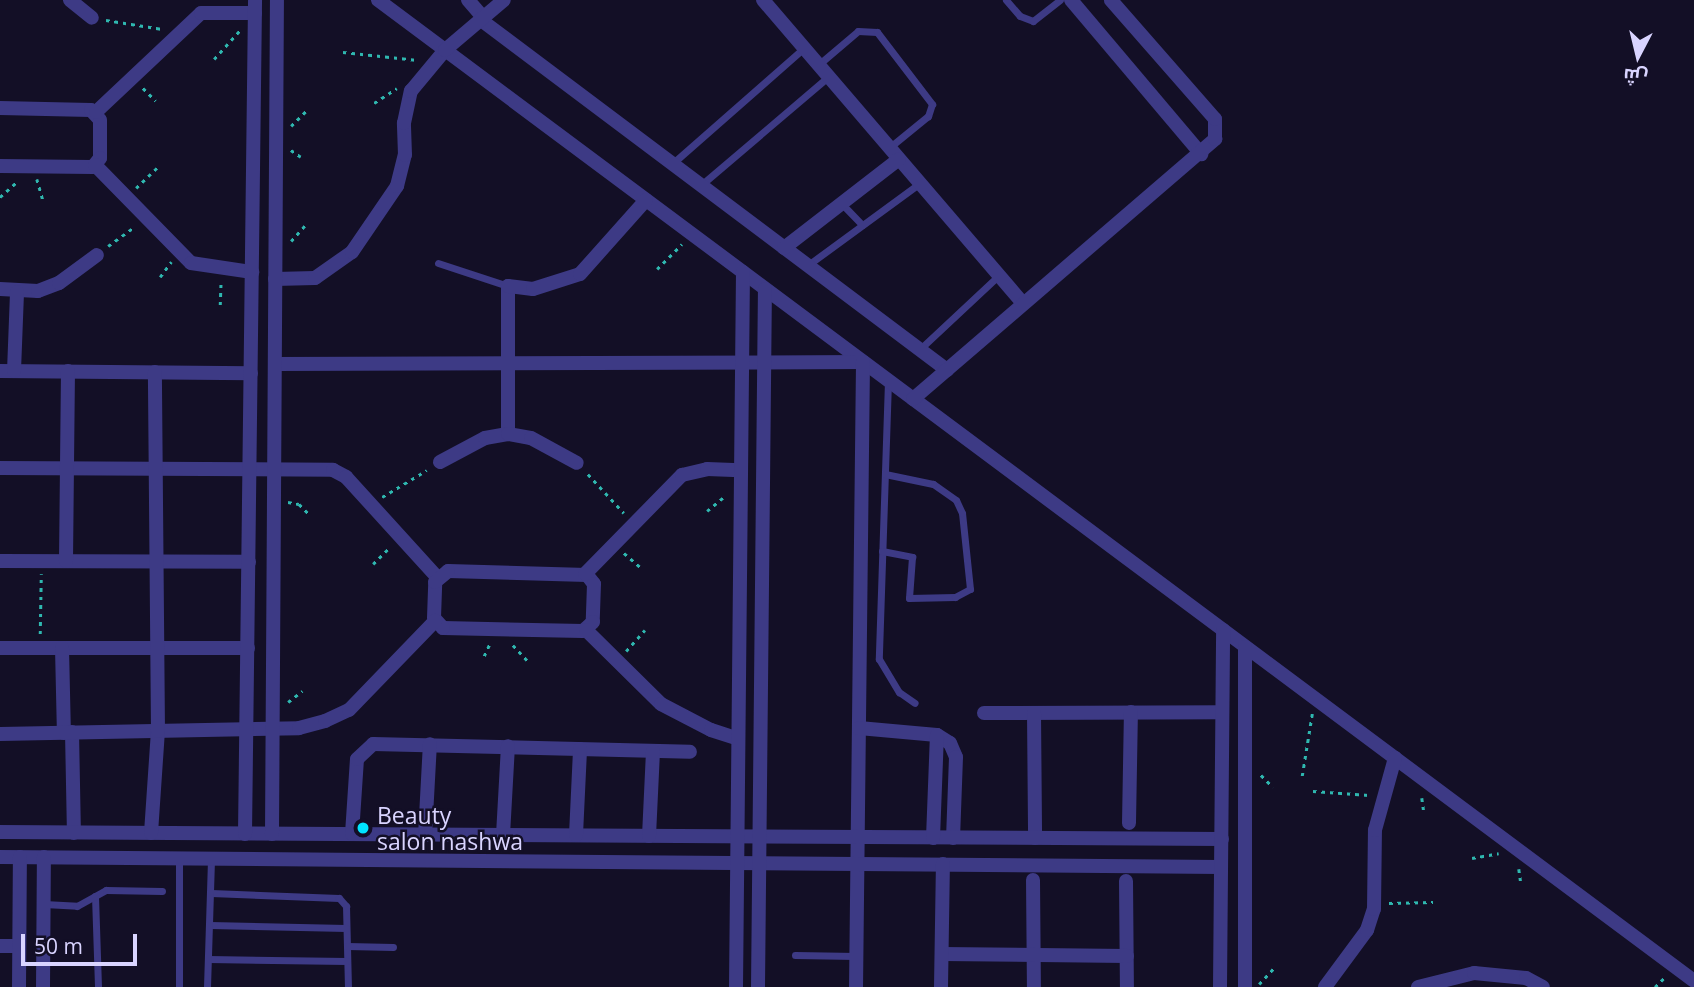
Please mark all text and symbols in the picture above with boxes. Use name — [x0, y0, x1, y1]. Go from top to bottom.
north arrow — [1603, 21, 1673, 91]
text: ش — [1622, 62, 1649, 91]
place label: Beauty salon nashwa — [377, 801, 523, 855]
marker: Beauty salon nashwa — [355, 820, 371, 836]
scale bar — [24, 920, 140, 964]
text: 50 m — [34, 932, 83, 960]

